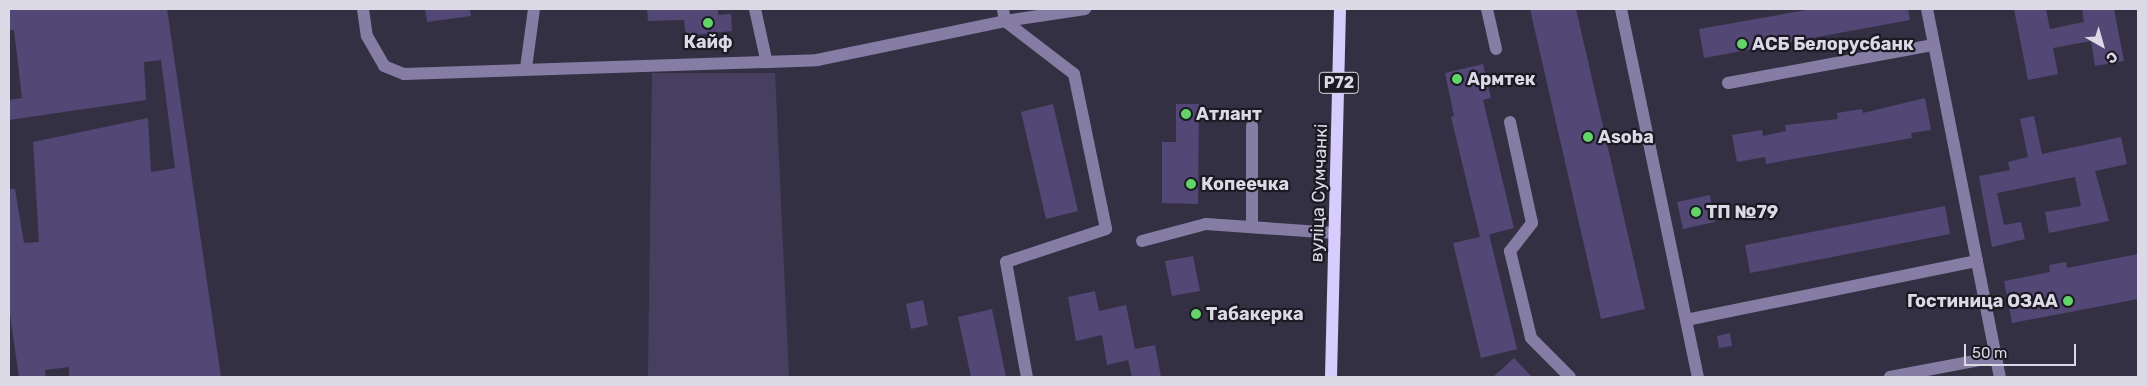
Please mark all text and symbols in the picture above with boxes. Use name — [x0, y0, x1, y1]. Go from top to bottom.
marker: Кайф — [702, 17, 714, 29]
north arrow — [2077, 20, 2127, 70]
place label: Кайф — [683, 31, 733, 53]
place label: АСБ Белорусбанк — [1752, 33, 1914, 55]
marker: АСБ Белорусбанк — [1736, 38, 1748, 50]
text: С — [2102, 47, 2121, 67]
place label: Армтек — [1467, 68, 1536, 90]
road number: Р72 — [1318, 70, 1360, 96]
marker: Армтек — [1451, 73, 1463, 85]
place label: Атлант — [1196, 103, 1262, 125]
marker: Атлант — [1180, 108, 1192, 120]
street label: вуліца Сумчанкі — [1306, 123, 1332, 263]
place label: Asoba — [1598, 126, 1654, 148]
marker: Asoba — [1582, 131, 1594, 143]
place label: Копеечка — [1201, 173, 1289, 195]
marker: Копеечка — [1185, 178, 1197, 190]
place label: ТП №79 — [1706, 201, 1778, 223]
marker: ТП №79 — [1690, 206, 1702, 218]
place label: Гостиница ОЗАА — [1907, 290, 2058, 312]
marker: Гостиница ОЗАА — [2062, 295, 2074, 307]
place label: Табакерка — [1206, 303, 1304, 325]
marker: Табакерка — [1190, 308, 1202, 320]
scale bar — [1967, 334, 2080, 366]
text: 50 m — [1972, 344, 2007, 362]

